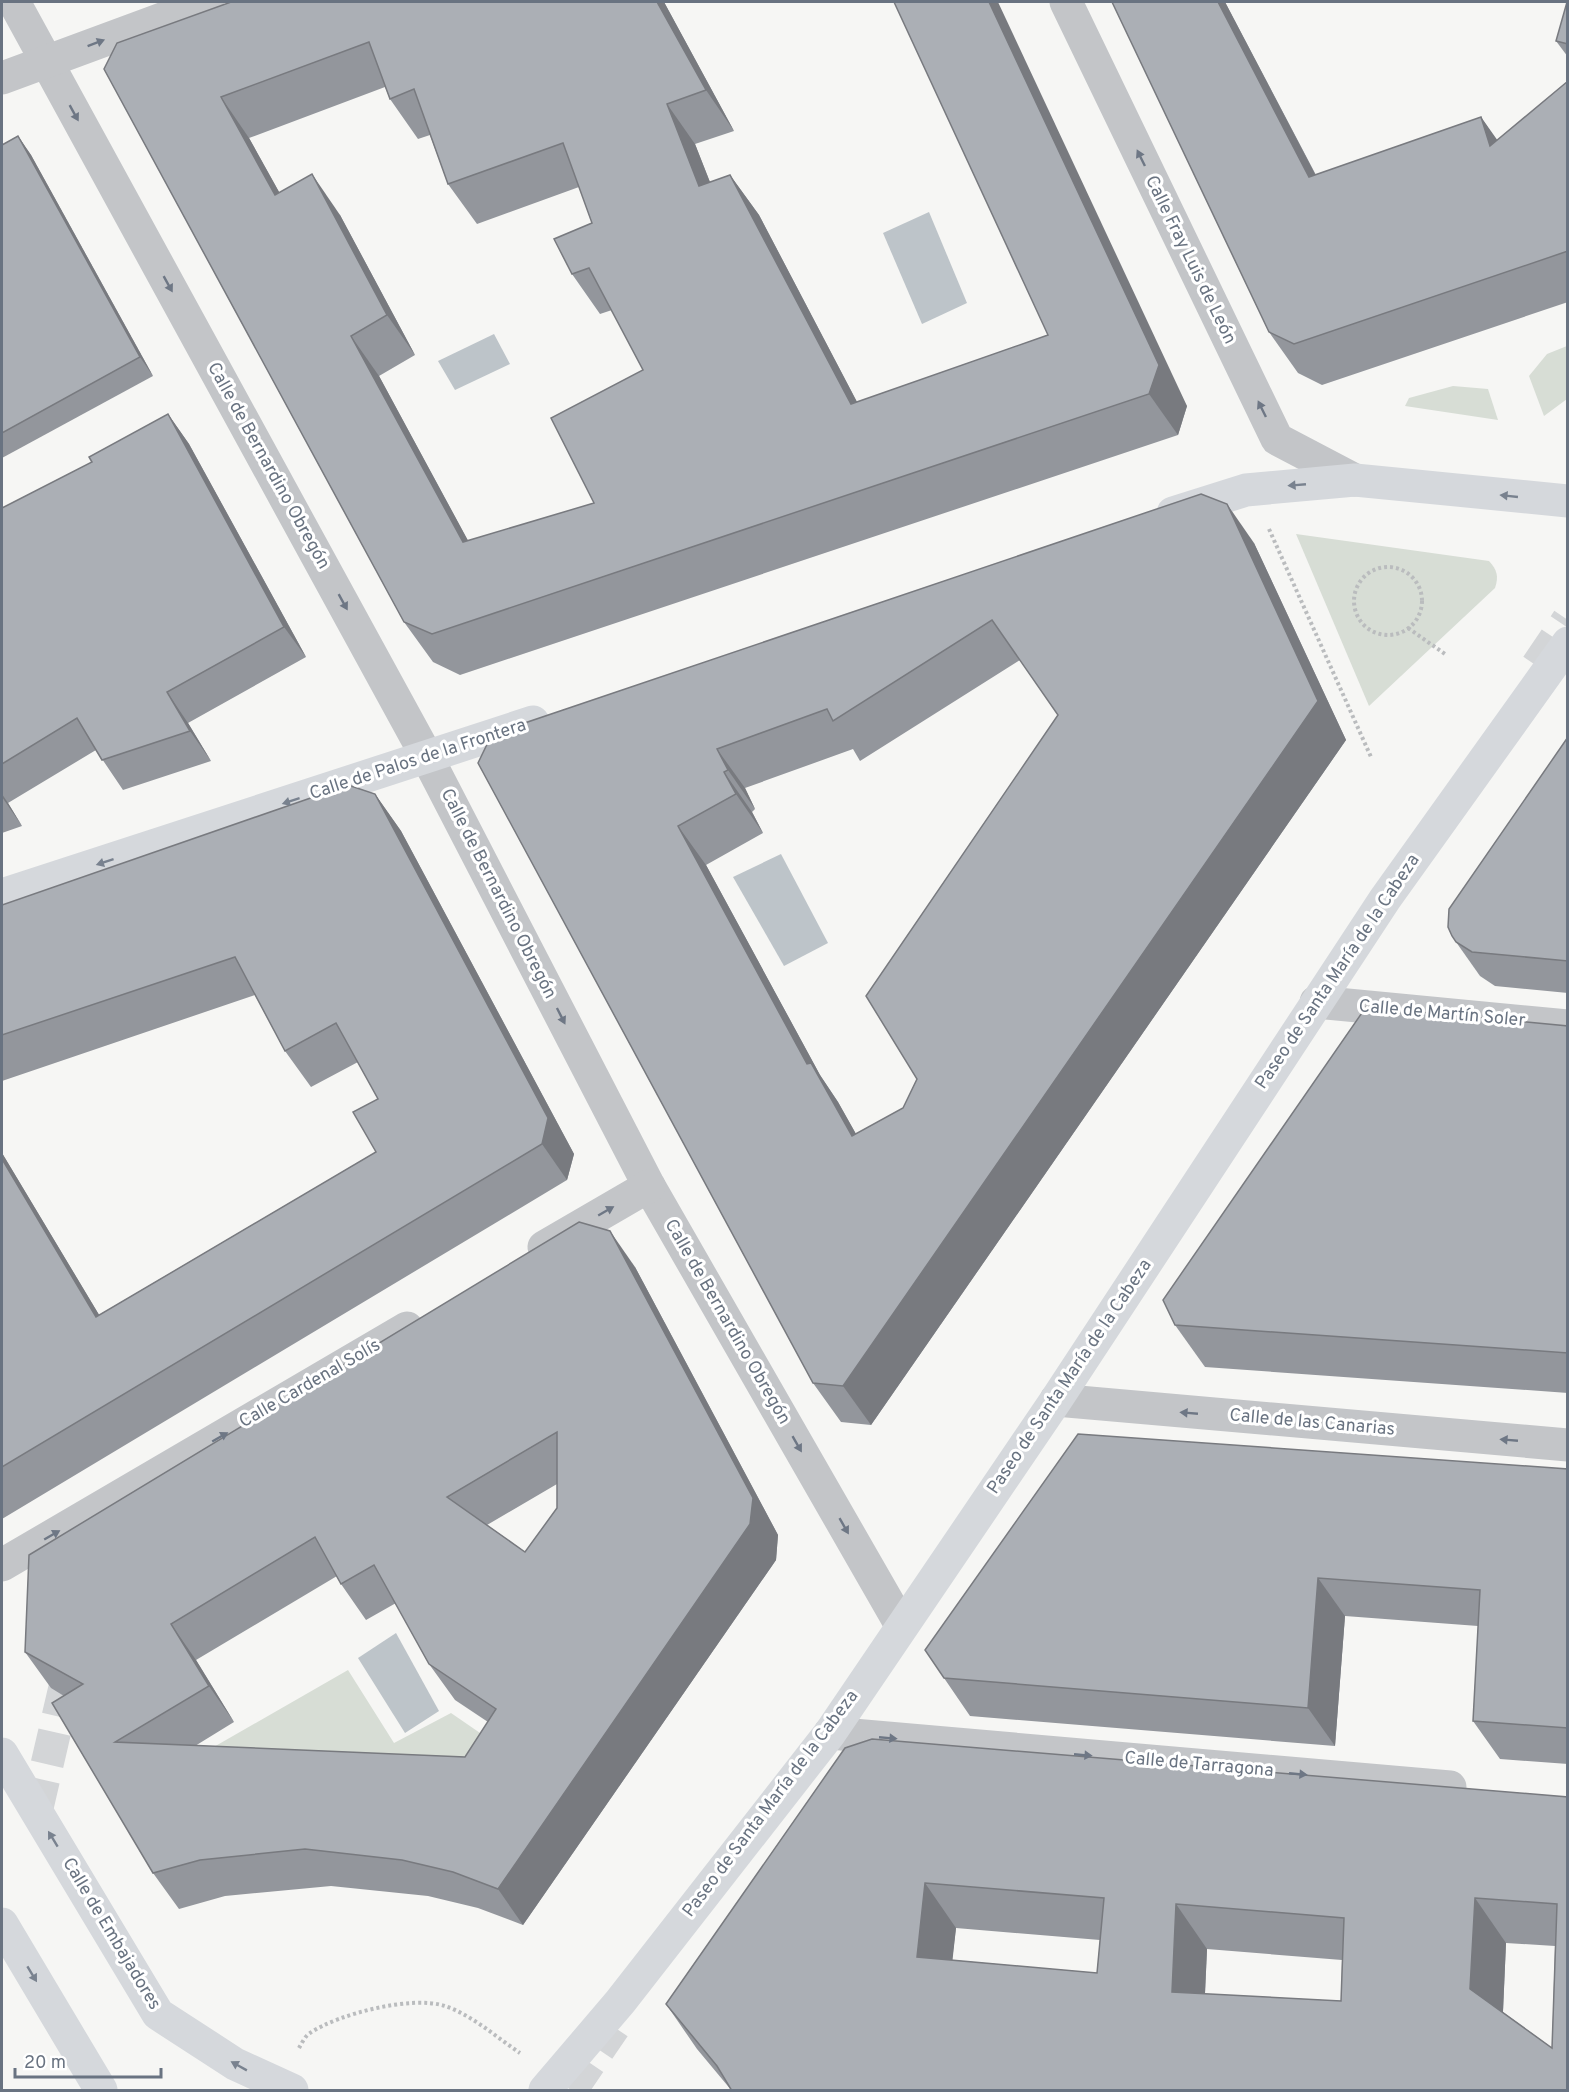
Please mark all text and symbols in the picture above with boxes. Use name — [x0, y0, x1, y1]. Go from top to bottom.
one-way arrow — [87, 38, 105, 47]
one-way arrow — [69, 105, 79, 122]
one-way arrow — [1136, 149, 1146, 166]
street label: Calle Fray Luis de León — [1139, 172, 1241, 348]
one-way arrow — [163, 276, 173, 293]
street label: Calle de Bernardino Obregón — [201, 359, 335, 573]
one-way arrow — [1258, 401, 1267, 418]
one-way arrow — [1287, 480, 1306, 490]
one-way arrow — [1500, 491, 1519, 500]
one-way arrow — [338, 594, 348, 611]
street label: Calle de Palos de la Frontera — [307, 714, 529, 806]
street label: Calle de Bernardino Obregón — [435, 785, 561, 1003]
one-way arrow — [282, 797, 300, 807]
street label: Paseo de Santa María de la Cabeza — [1251, 850, 1425, 1094]
one-way arrow — [96, 857, 114, 867]
street label: Calle de Martín Soler — [1358, 995, 1526, 1033]
one-way arrow — [556, 1008, 566, 1025]
one-way arrow — [598, 1206, 615, 1216]
street label: Calle de Bernardino Obregón — [659, 1215, 795, 1429]
street label: Paseo de Santa María de la Cabeza — [983, 1255, 1157, 1499]
street label: Calle Cardenal Solís — [235, 1334, 385, 1434]
street label: Calle de las Canarias — [1228, 1404, 1396, 1442]
one-way arrow — [1180, 1408, 1199, 1417]
one-way arrow — [212, 1431, 228, 1442]
one-way arrow — [1500, 1435, 1519, 1445]
one-way arrow — [792, 1436, 803, 1452]
one-way arrow — [839, 1518, 850, 1534]
one-way arrow — [44, 1530, 61, 1540]
street label: Paseo de Santa María de la Cabeza — [678, 1686, 864, 1922]
one-way arrow — [879, 1733, 898, 1743]
street label: Calle de Tarragona — [1123, 1747, 1275, 1783]
one-way arrow — [1073, 1750, 1092, 1760]
one-way arrow — [1288, 1769, 1307, 1779]
one-way arrow — [47, 1831, 58, 1847]
street label: Calle de Embajadores — [56, 1854, 166, 2014]
one-way arrow — [26, 1966, 37, 1982]
scale bar — [15, 2041, 160, 2079]
text: 20 m — [24, 2052, 66, 2075]
one-way arrow — [230, 2061, 247, 2071]

